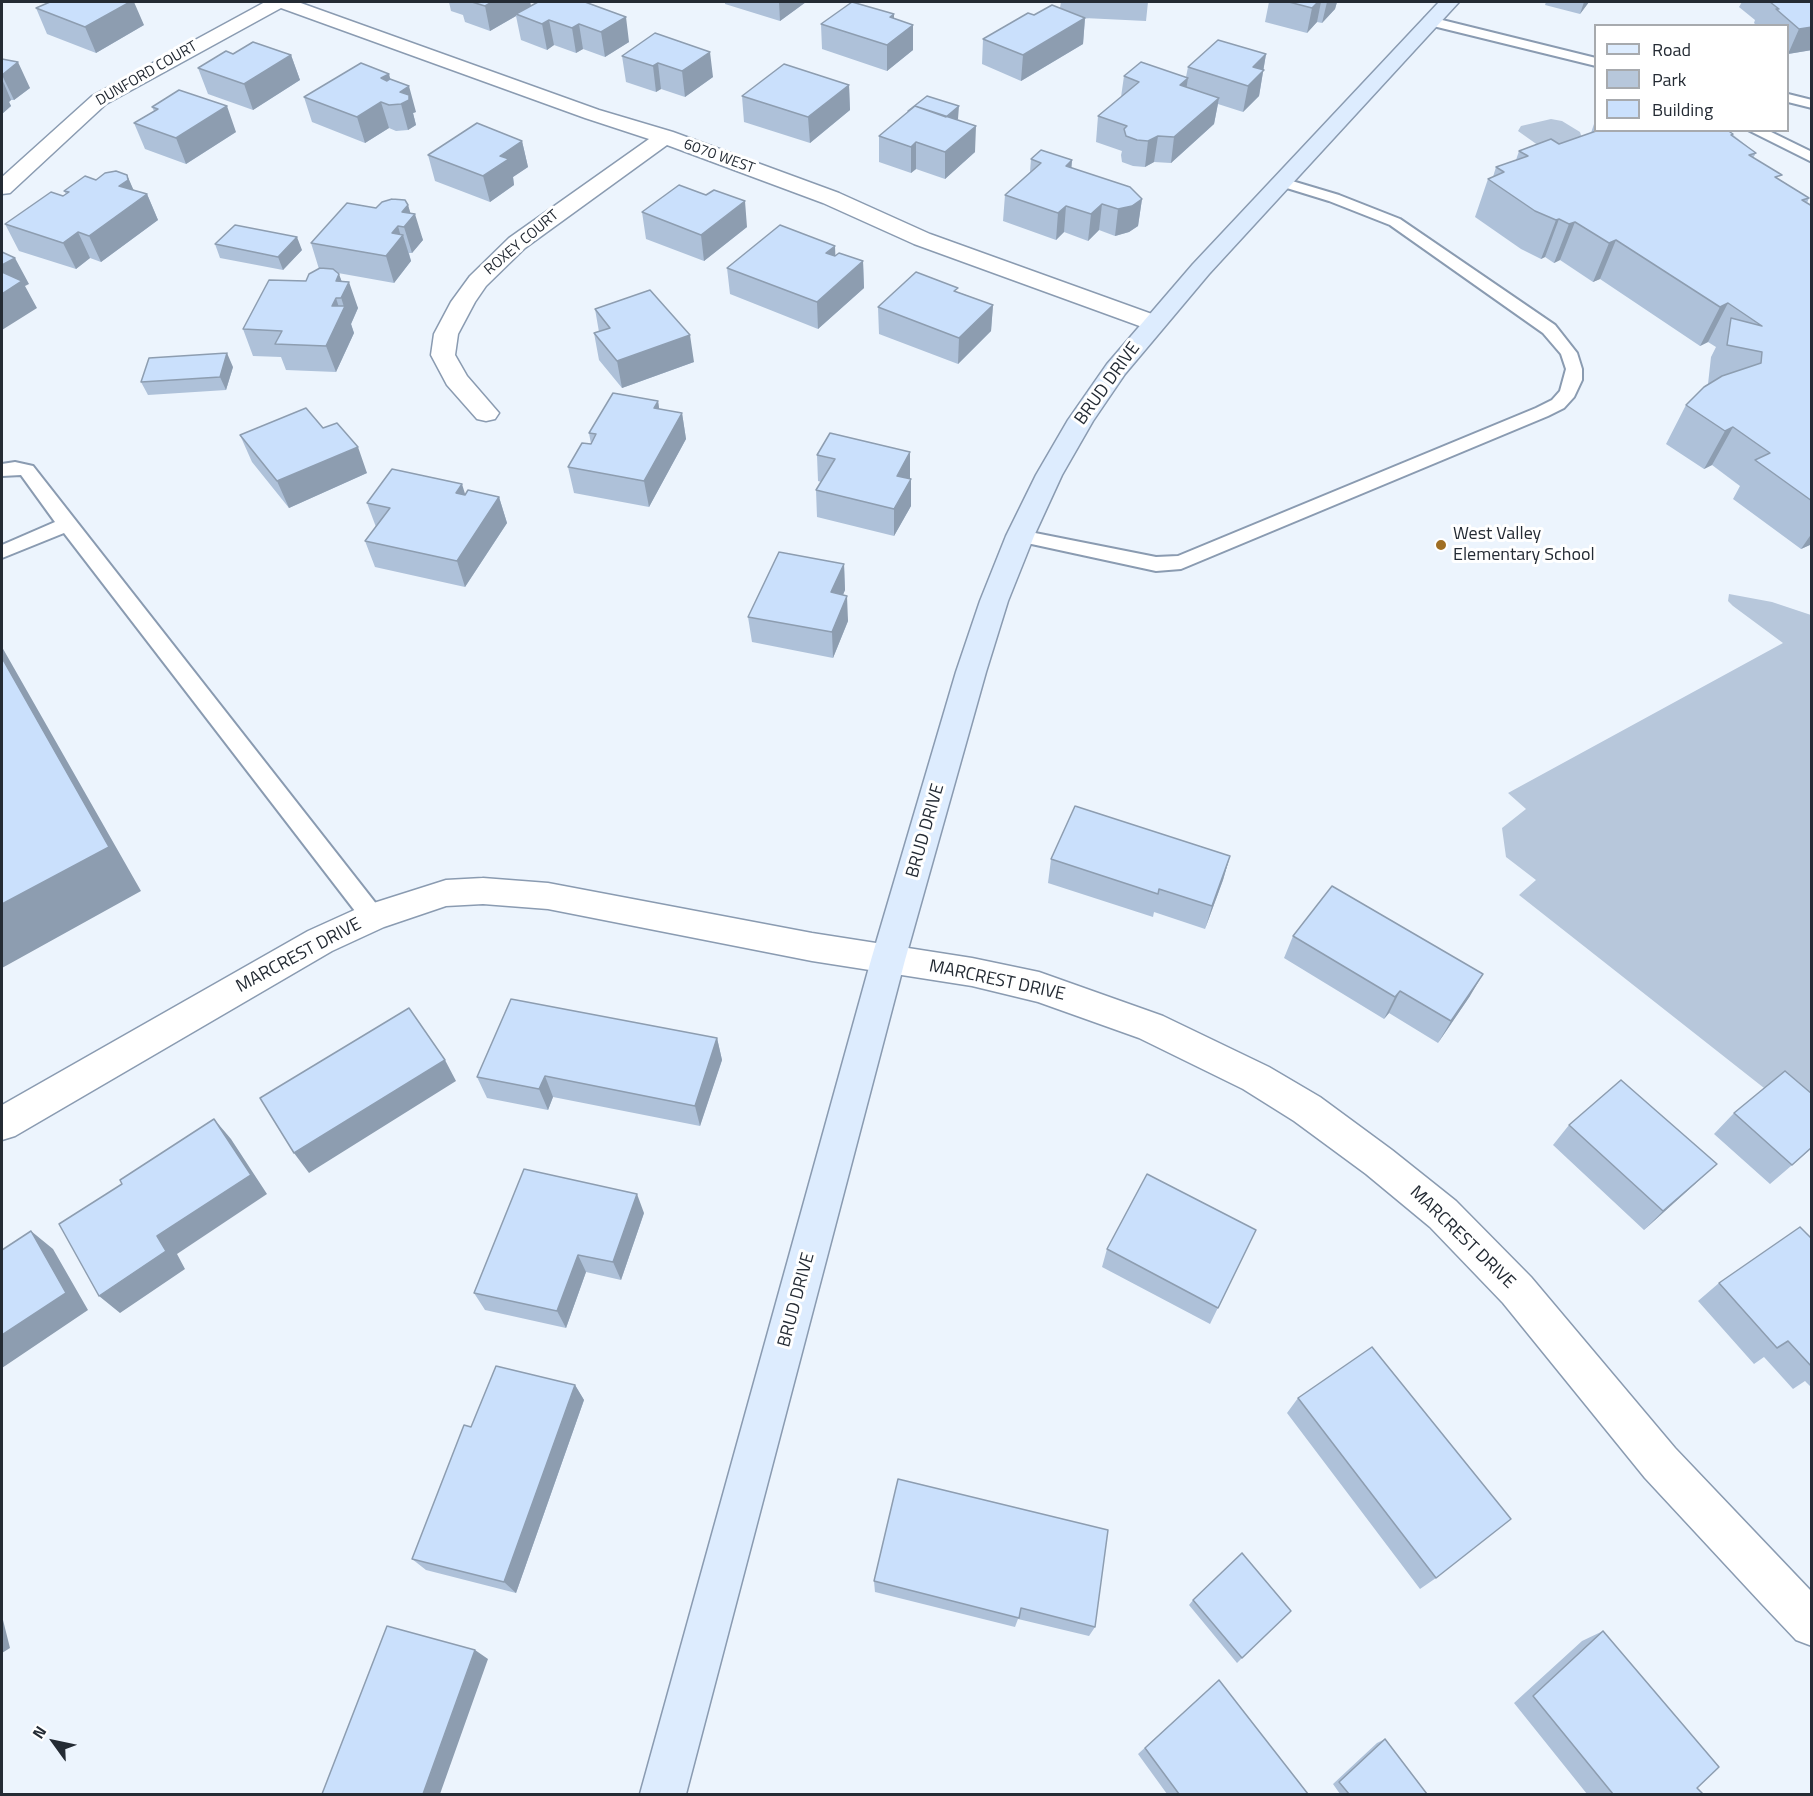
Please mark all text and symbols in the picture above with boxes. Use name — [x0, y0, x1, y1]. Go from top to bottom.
legend — [1594, 24, 1789, 132]
text: Road — [1652, 36, 1691, 63]
street label: DUNFORD COURT — [93, 38, 201, 110]
text: Park — [1652, 66, 1686, 93]
text: Building — [1652, 96, 1713, 123]
street label: 6070 WEST — [681, 136, 757, 178]
street label: ROXEY COURT — [481, 207, 563, 279]
street label: BRUD DRIVE — [1071, 338, 1145, 430]
place label: West Valley Elementary School — [1453, 524, 1595, 566]
marker: West Valley Elementary School — [1434, 538, 1448, 552]
street label: BRUD DRIVE — [902, 781, 950, 881]
street label: MARCREST DRIVE — [233, 914, 365, 998]
street label: MARCREST DRIVE — [927, 956, 1067, 1006]
street label: MARCREST DRIVE — [1405, 1182, 1519, 1294]
street label: BRUD DRIVE — [774, 1250, 820, 1350]
north arrow — [24, 1712, 84, 1772]
text: N — [26, 1721, 52, 1743]

